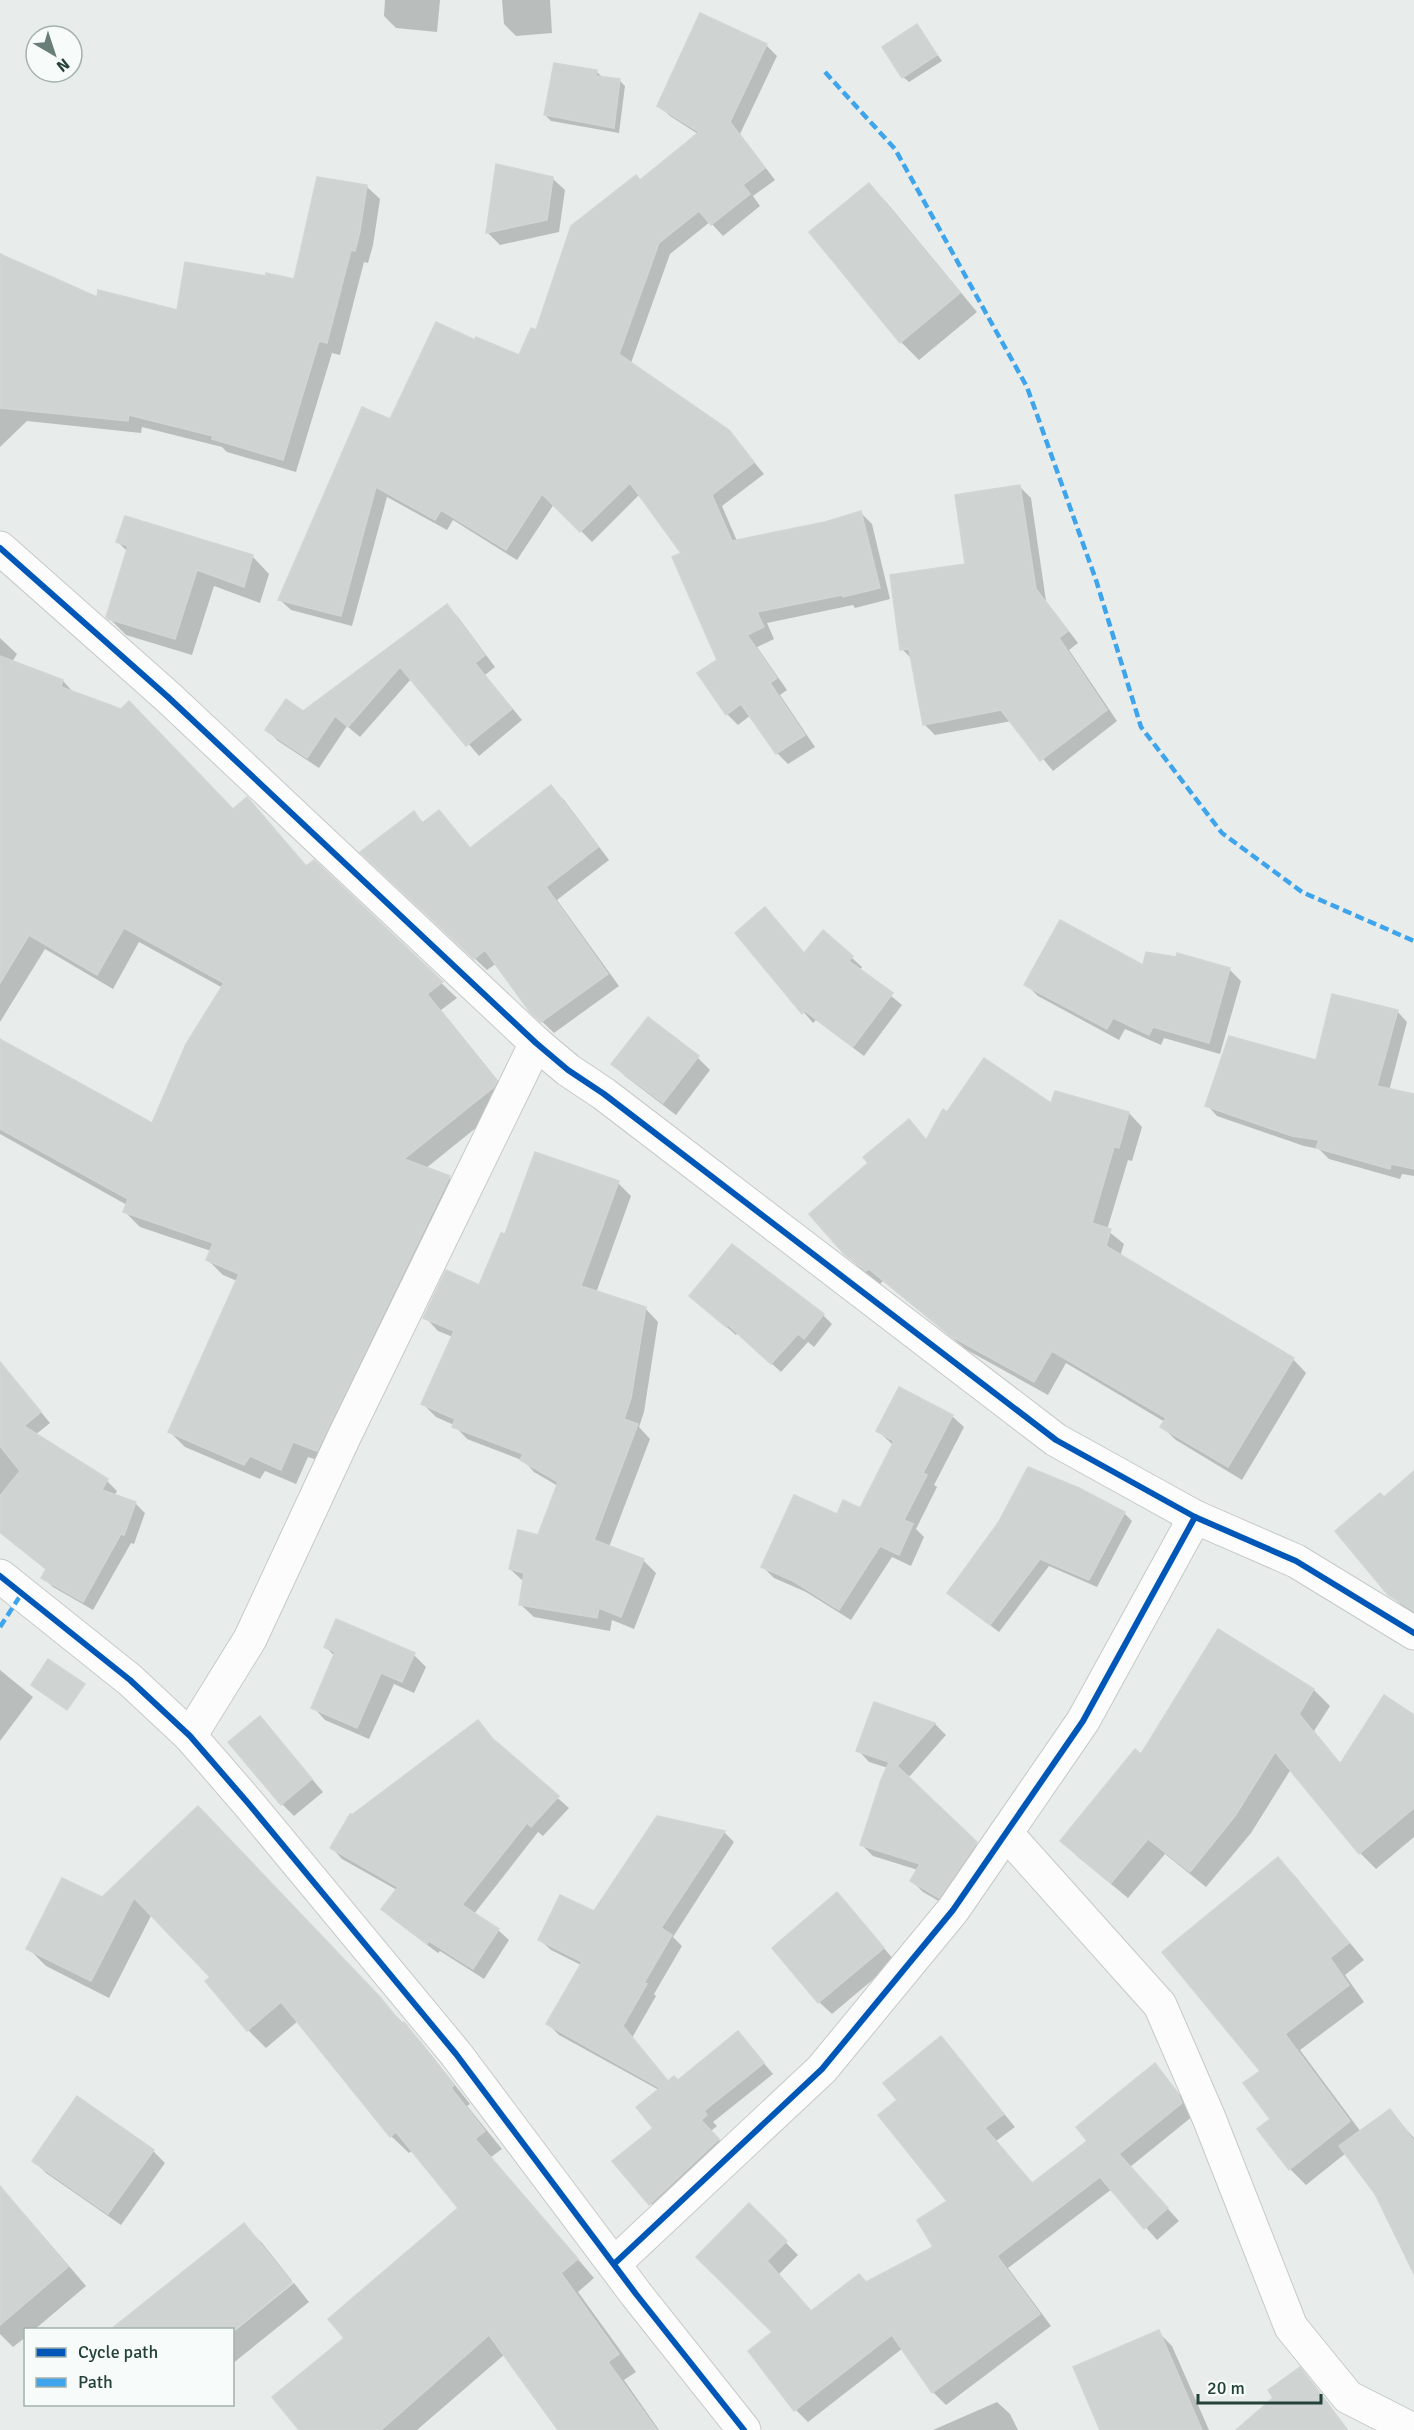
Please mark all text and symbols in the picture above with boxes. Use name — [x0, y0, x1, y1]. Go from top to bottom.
north arrow — [24, 24, 84, 84]
text: N — [52, 54, 73, 76]
legend — [24, 2328, 234, 2406]
text: Cycle path — [78, 2341, 158, 2363]
scale bar — [1198, 2367, 1321, 2405]
text: Path — [78, 2371, 113, 2393]
text: 20 m — [1207, 2377, 1245, 2399]

